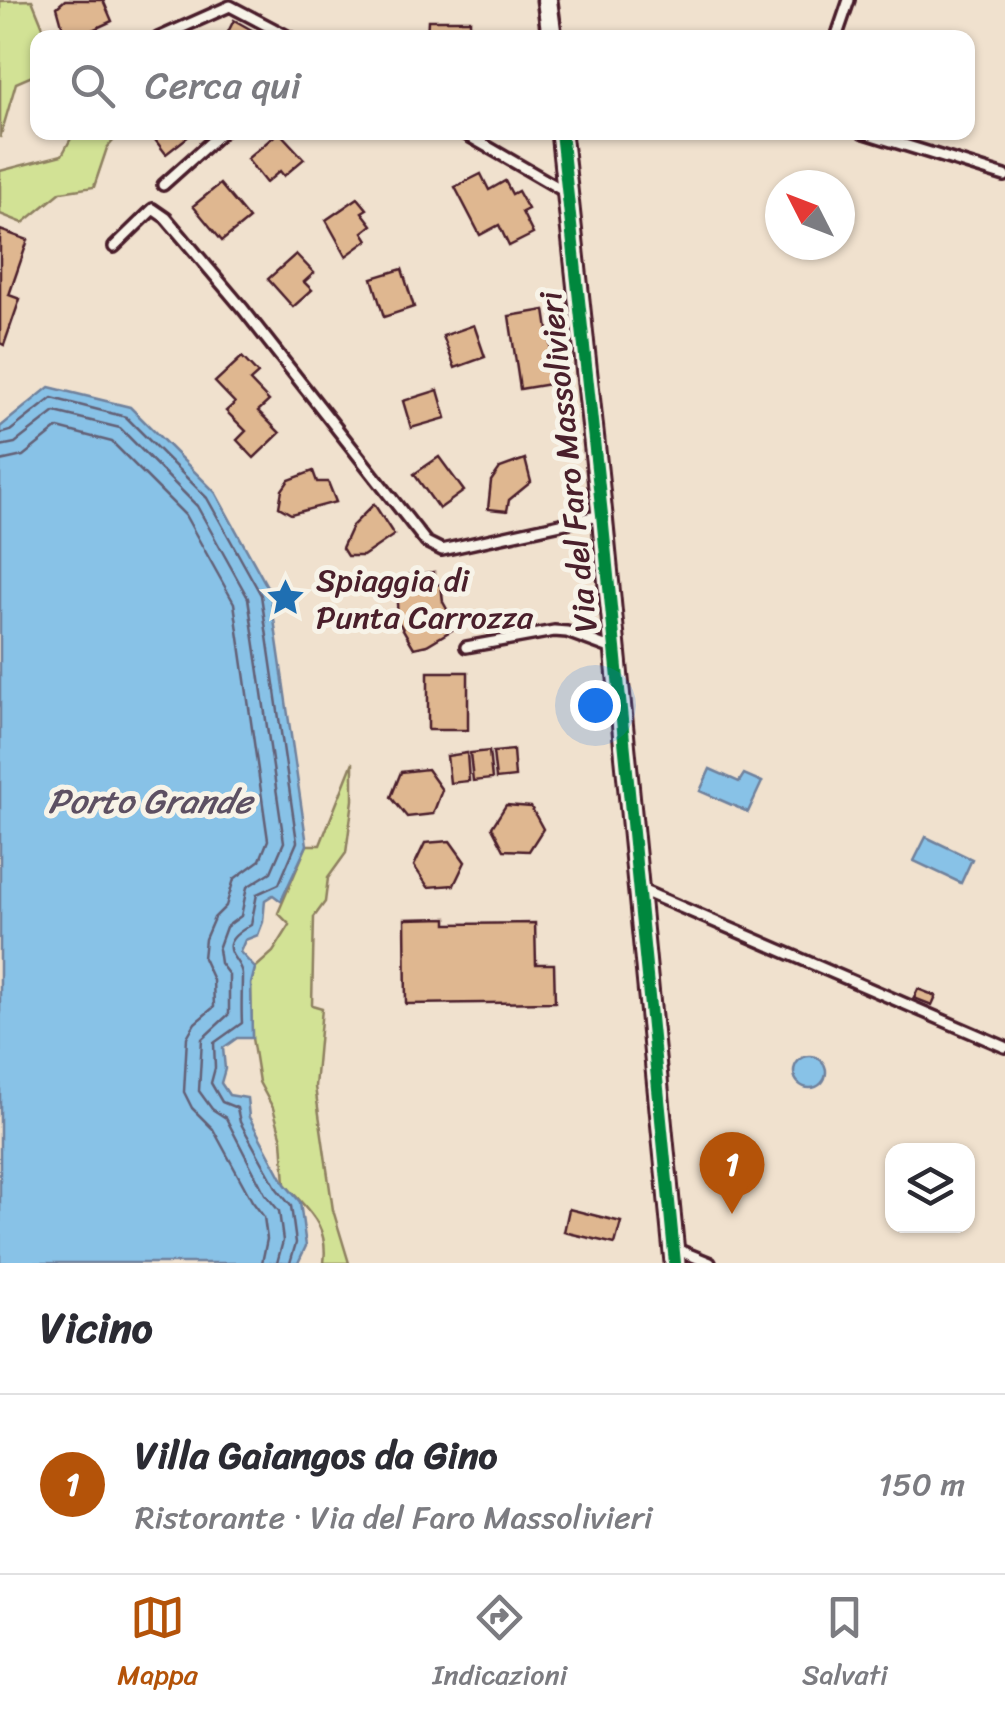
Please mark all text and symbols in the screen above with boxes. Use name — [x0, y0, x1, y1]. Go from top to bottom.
search box — [30, 30, 975, 140]
text: Cerca qui — [145, 52, 301, 119]
icon: search — [65, 58, 120, 113]
north arrow — [765, 170, 855, 260]
street label: Via del Faro Massolivieri — [522, 288, 615, 635]
place label: Spiaggia di Punta Carrozza — [316, 552, 534, 646]
place icon: Spiaggia di Punta Carrozza — [265, 577, 307, 619]
your location — [570, 680, 621, 731]
water label: Porto Grande — [48, 770, 255, 832]
pin: 1 — [700, 1132, 764, 1214]
map controls — [885, 1143, 975, 1233]
button: layers — [885, 1143, 975, 1233]
text: Vicino — [40, 1291, 153, 1365]
text: Villa Gaiangos da Gino — [135, 1422, 497, 1489]
text: 1 — [66, 1456, 79, 1513]
text: 150 m — [879, 1456, 965, 1513]
text: Ristorante · Via del Faro Massolivieri — [135, 1489, 653, 1546]
tab: Mappa — [117, 1590, 198, 1699]
tab: Indicazioni — [433, 1590, 567, 1699]
tab: Salvati — [802, 1590, 888, 1699]

